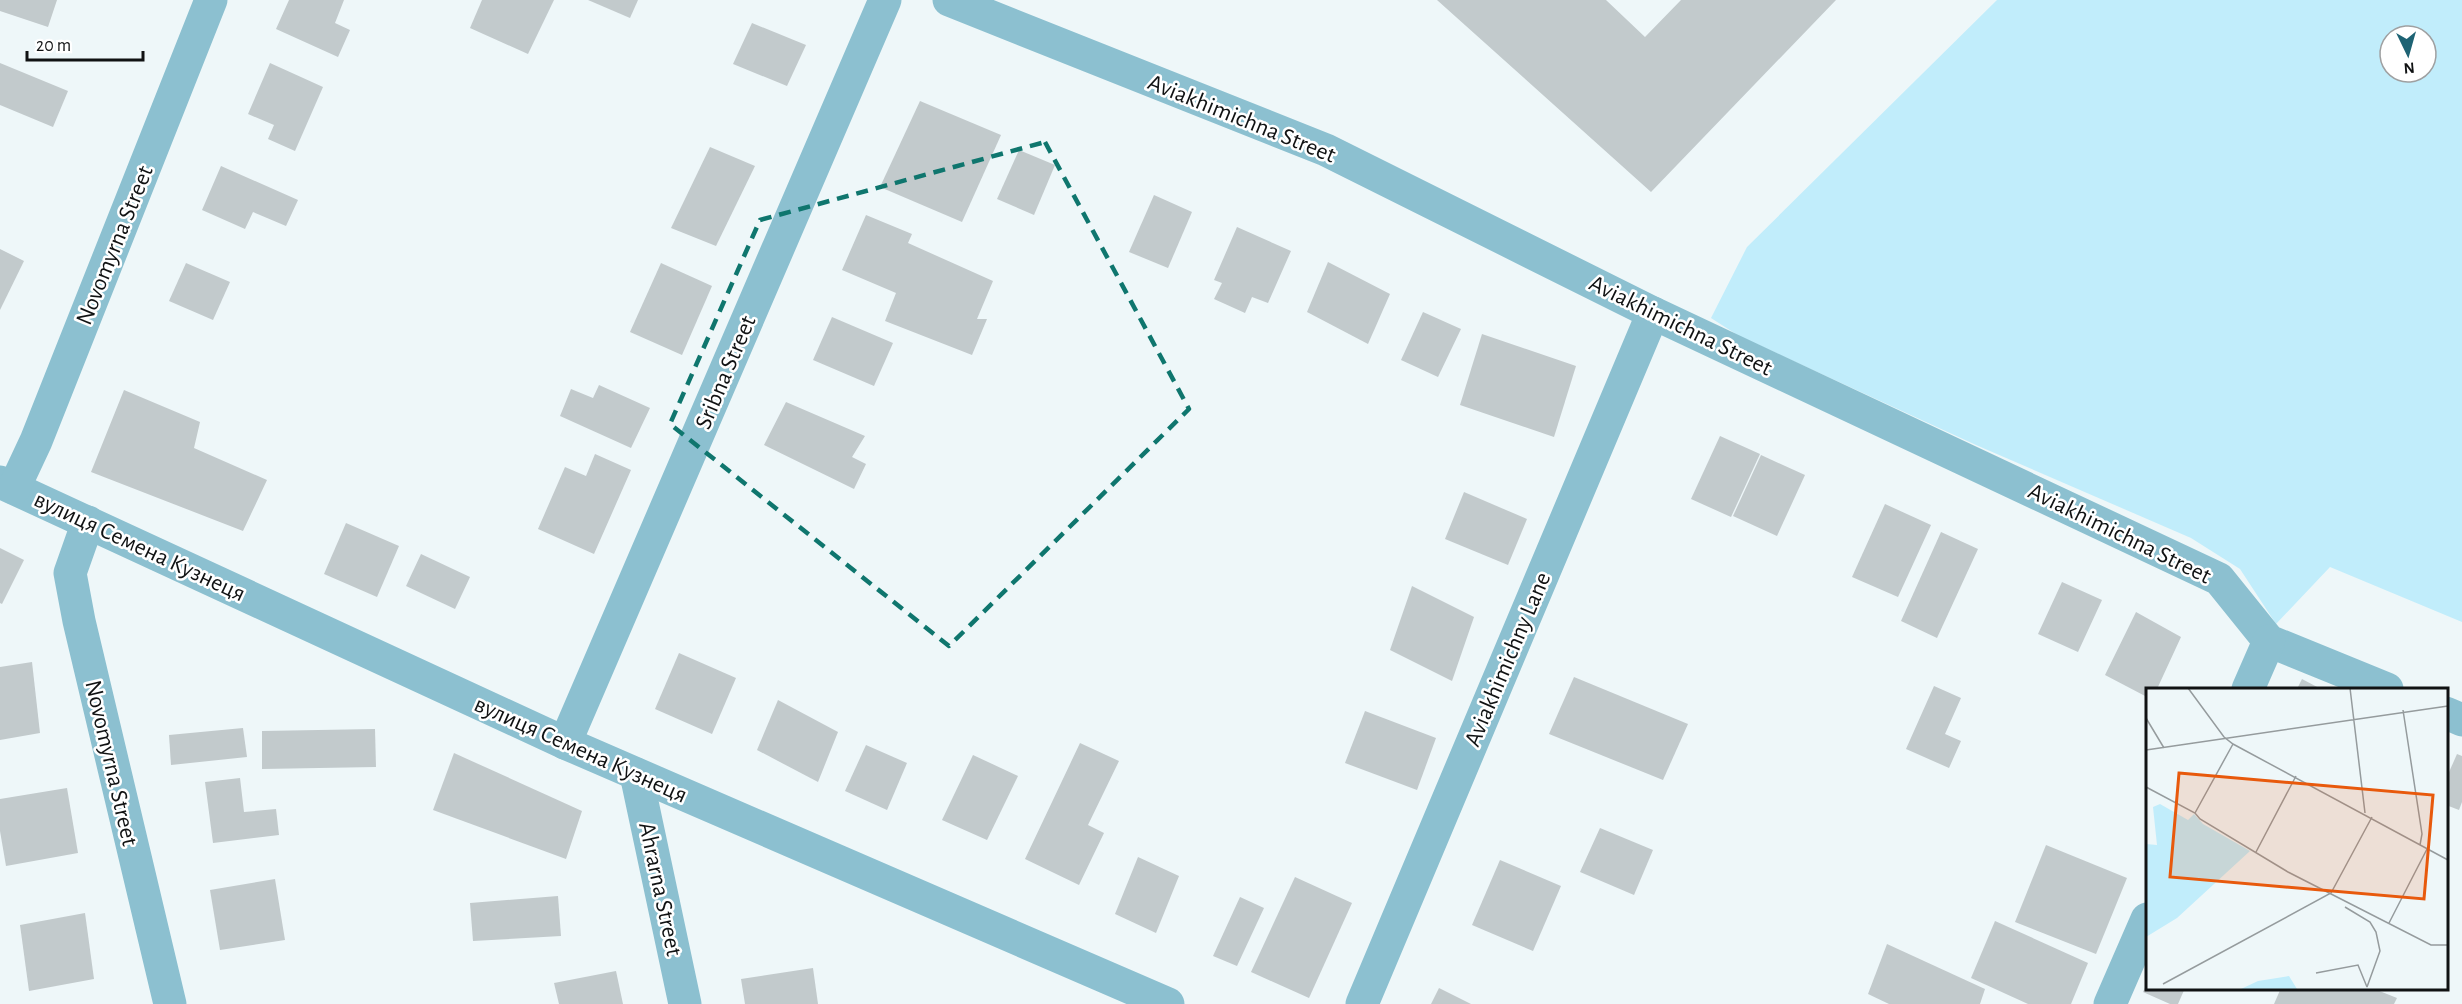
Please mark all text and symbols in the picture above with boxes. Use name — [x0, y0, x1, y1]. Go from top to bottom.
scale bar — [27, 24, 142, 62]
north arrow — [2378, 24, 2438, 84]
text: 20 m — [36, 37, 71, 55]
text: N — [2403, 59, 2415, 76]
street label: Aviakhimichna Street — [1144, 70, 1339, 168]
street label: Novomyrna Street — [72, 162, 158, 328]
street label: Aviakhimichna Street — [1585, 271, 1776, 381]
street label: Sribna Street — [691, 312, 761, 433]
street label: Aviakhimichna Street — [2024, 479, 2215, 589]
street label: вулиця Семена Кузнеця — [30, 487, 249, 606]
street label: Aviakhimichny Lane — [1460, 569, 1555, 750]
street label: Novomyrna Street — [80, 678, 142, 849]
inset map — [2146, 688, 2447, 989]
street label: вулиця Семена Кузнеця — [470, 692, 691, 808]
street label: Ahrarna Street — [634, 820, 686, 959]

